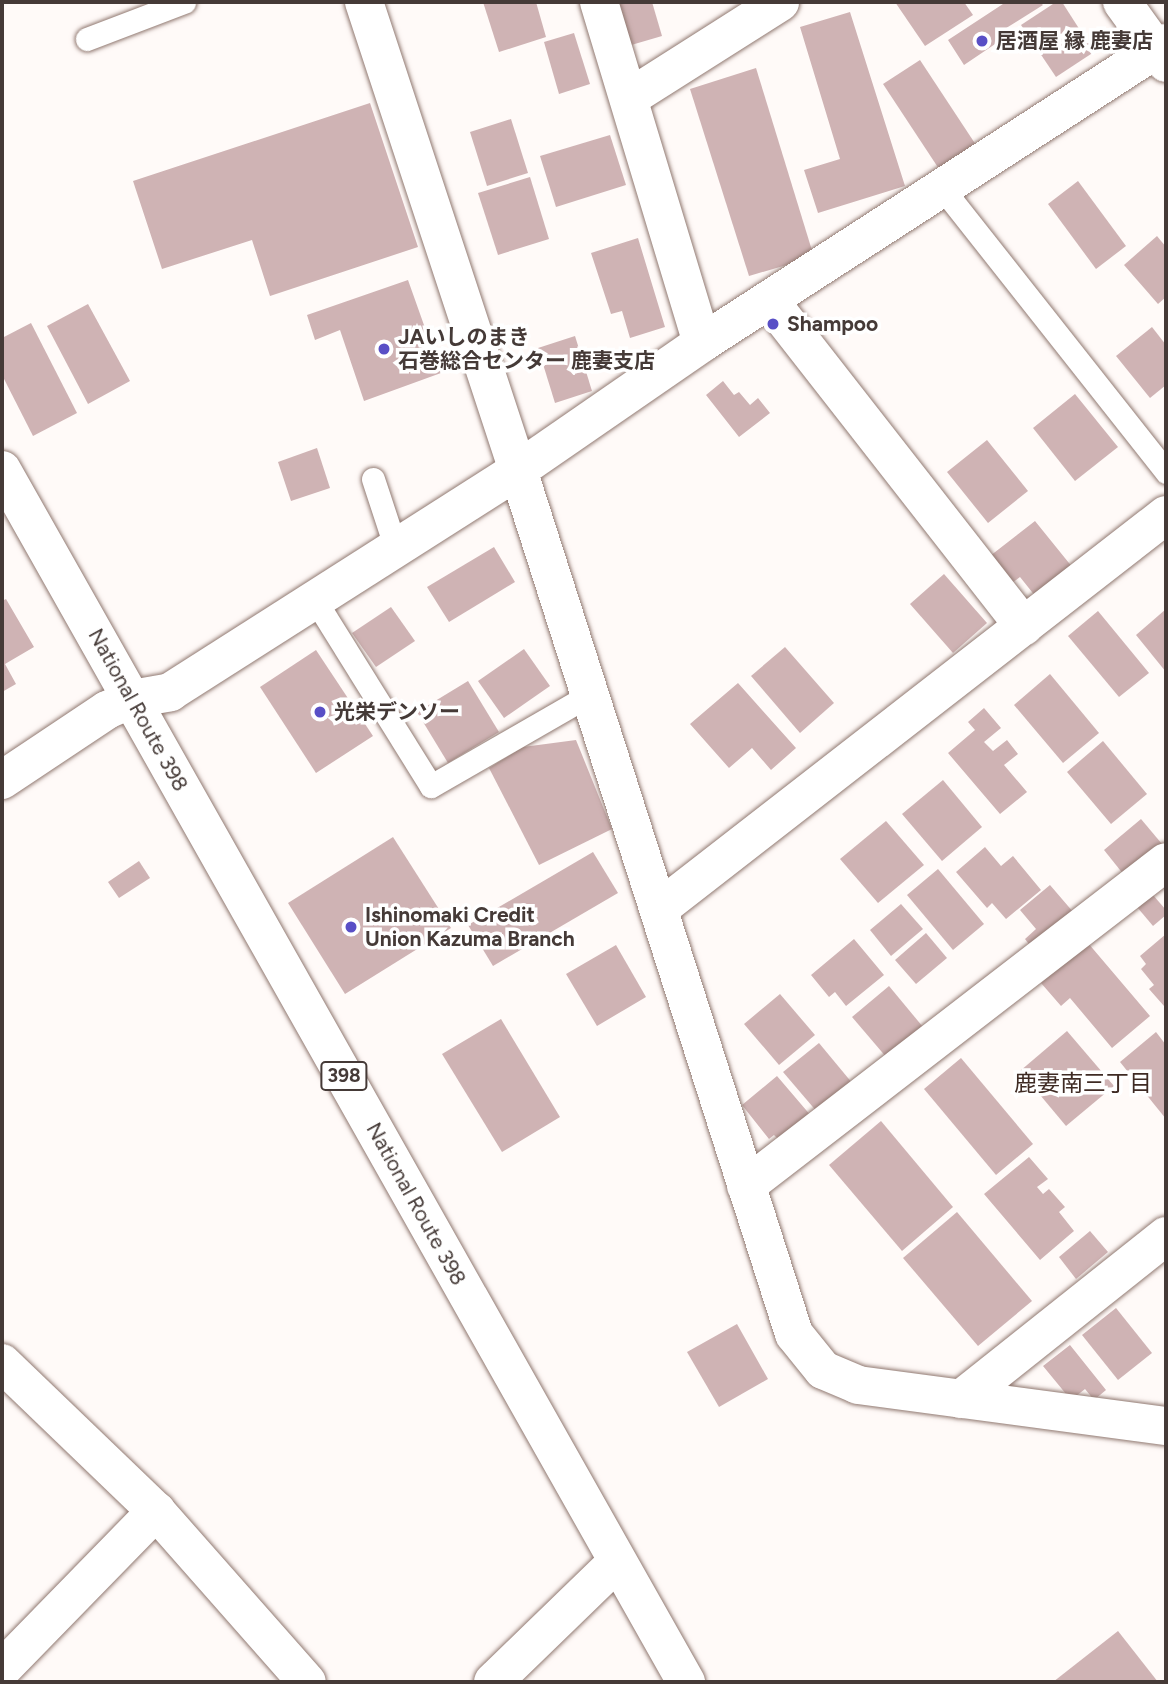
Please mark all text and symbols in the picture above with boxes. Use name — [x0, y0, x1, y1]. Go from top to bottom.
place label: 居酒屋 縁 鹿妻店 — [996, 28, 1153, 54]
marker: 居酒屋 縁 鹿妻店 — [974, 33, 990, 49]
place label: Shampoo — [787, 311, 878, 337]
marker: Shampoo — [765, 316, 781, 332]
place label: JAいしのまき 石巻総合センター 鹿妻支店 — [398, 324, 655, 374]
marker: JAいしのまき 石巻総合センター 鹿妻支店 — [376, 341, 392, 357]
street label: National Route 398 — [83, 624, 193, 796]
place label: 光栄デンソー — [334, 699, 460, 725]
marker: 光栄デンソー — [312, 704, 328, 720]
place label: Ishinomaki Credit Union Kazuma Branch — [365, 902, 575, 952]
marker: Ishinomaki Credit Union Kazuma Branch — [343, 919, 359, 935]
road number: 398 — [320, 1060, 368, 1092]
district label: 鹿妻南三丁目 — [1014, 1069, 1152, 1097]
street label: National Route 398 — [361, 1118, 471, 1290]

